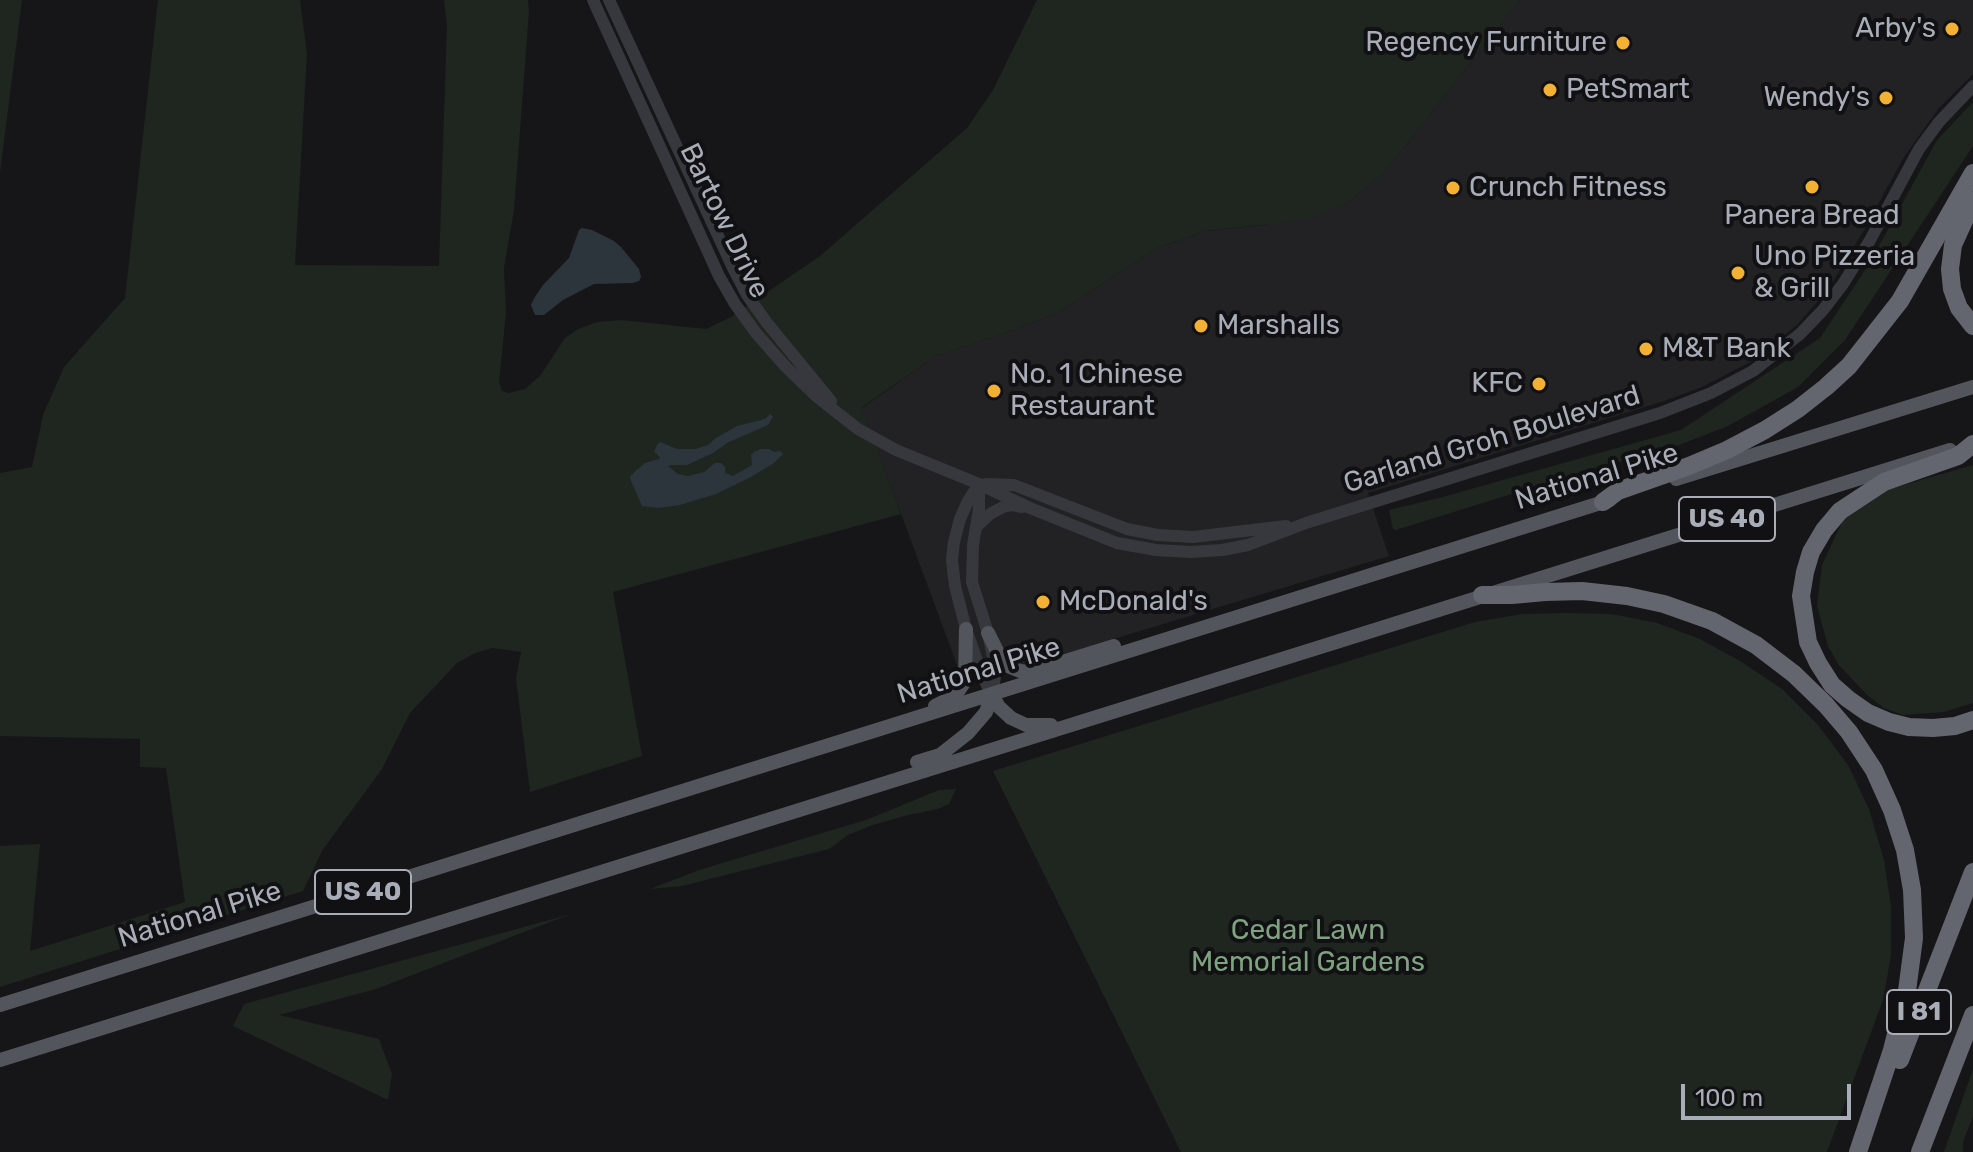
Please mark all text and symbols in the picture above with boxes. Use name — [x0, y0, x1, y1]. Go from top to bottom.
place label: Arby's — [1855, 12, 1936, 46]
marker: Arby's — [1943, 20, 1961, 38]
place label: Regency Furniture — [1365, 26, 1607, 60]
marker: Regency Furniture — [1614, 34, 1632, 52]
place label: PetSmart — [1566, 73, 1690, 107]
marker: PetSmart — [1541, 81, 1559, 99]
place label: Wendy's — [1764, 81, 1870, 115]
marker: Wendy's — [1877, 89, 1895, 107]
street label: Bartow Drive — [672, 138, 776, 304]
place label: Crunch Fitness — [1469, 171, 1667, 205]
marker: Panera Bread — [1803, 178, 1821, 196]
marker: Crunch Fitness — [1444, 179, 1462, 197]
place label: Panera Bread — [1724, 199, 1900, 233]
place label: Uno Pizzeria & Grill — [1754, 240, 1915, 306]
marker: Uno Pizzeria & Grill — [1729, 264, 1747, 282]
place label: Marshalls — [1217, 309, 1340, 343]
marker: Marshalls — [1192, 317, 1210, 335]
place label: M&T Bank — [1662, 332, 1791, 366]
marker: M&T Bank — [1637, 340, 1655, 358]
place label: No. 1 Chinese Restaurant — [1010, 358, 1183, 424]
place label: KFC — [1471, 367, 1523, 401]
marker: KFC — [1530, 375, 1548, 393]
street label: Garland Groh Boulevard — [1340, 379, 1644, 501]
marker: No. 1 Chinese Restaurant — [985, 382, 1003, 400]
street label: National Pike — [1511, 436, 1683, 518]
road number: US 40 — [1679, 497, 1775, 541]
place label: McDonald's — [1059, 585, 1208, 619]
marker: McDonald's — [1034, 593, 1052, 611]
street label: National Pike — [893, 630, 1065, 712]
road number: US 40 — [315, 870, 411, 914]
street label: National Pike — [114, 874, 286, 956]
park label: Cedar Lawn Memorial Gardens — [1191, 914, 1425, 980]
road number: I 81 — [1887, 990, 1951, 1034]
scale bar — [1685, 1068, 1855, 1118]
text: 100 m — [1695, 1084, 1763, 1112]

